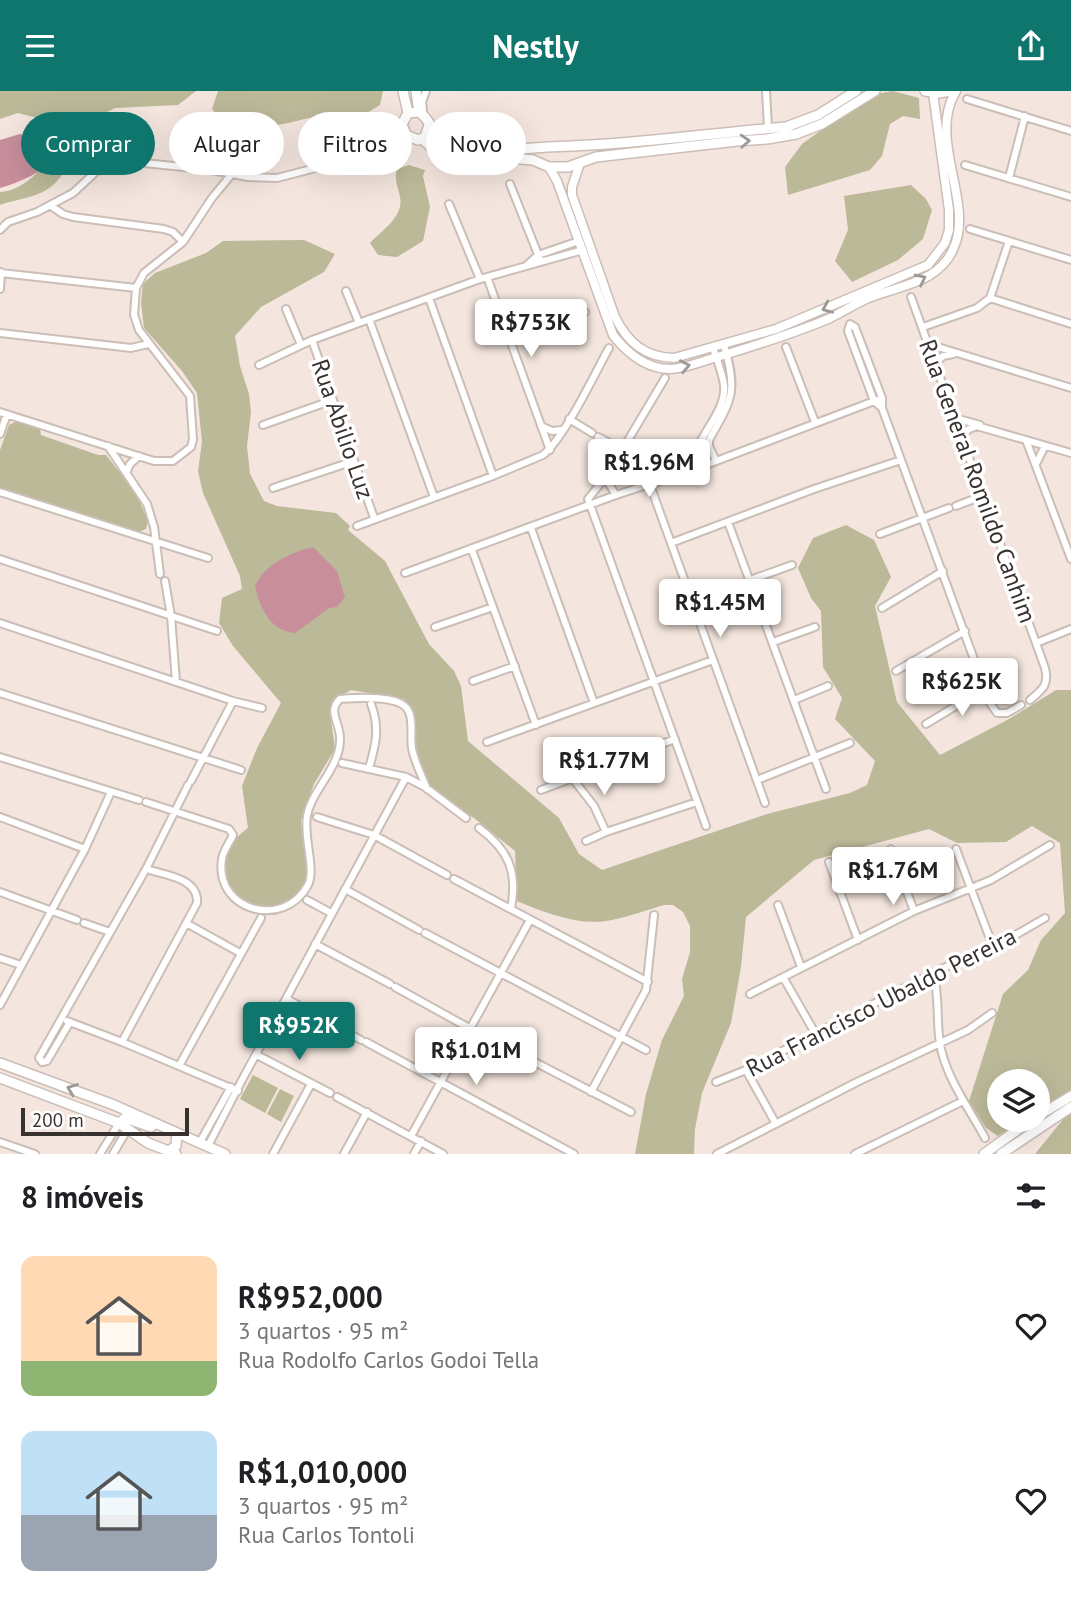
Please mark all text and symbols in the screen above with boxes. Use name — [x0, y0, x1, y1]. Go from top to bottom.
text: Nestly — [492, 25, 579, 67]
icon: menu — [21, 27, 59, 65]
icon: share — [1012, 27, 1050, 65]
chip: Comprar — [21, 112, 155, 175]
chip: Alugar — [169, 112, 284, 175]
chip: Filtros — [298, 112, 412, 175]
chip: Novo — [426, 112, 526, 175]
one-way arrow — [739, 133, 750, 148]
one-way arrow — [914, 273, 926, 287]
pin: R$753K — [474, 299, 588, 359]
one-way arrow — [822, 299, 834, 313]
text: R$753K — [491, 307, 571, 336]
street label: Rua General Romildo Canhim — [912, 335, 1044, 627]
street label: Rua Abilio Luz — [305, 355, 381, 503]
one-way arrow — [679, 359, 691, 374]
pin: R$1.96M — [584, 439, 714, 499]
text: R$1.96M — [604, 447, 694, 476]
pin: R$1.45M — [655, 580, 785, 639]
text: R$1.45M — [675, 587, 765, 616]
pin: R$625K — [905, 659, 1019, 718]
text: R$625K — [922, 666, 1002, 695]
pin: R$1.77M — [539, 737, 669, 797]
text: R$1.77M — [559, 745, 649, 774]
pin: R$1.76M — [828, 847, 958, 907]
text: R$1.76M — [848, 855, 938, 884]
street label: Rua Francisco Ubaldo Pereira — [741, 920, 1021, 1084]
pin: R$952K — [242, 1003, 356, 1062]
text: R$952K — [259, 1010, 339, 1039]
pin: R$1.01M — [411, 1027, 541, 1087]
text: R$1.01M — [431, 1035, 521, 1064]
map controls — [987, 1069, 1050, 1132]
button: layers — [987, 1069, 1050, 1132]
one-way arrow — [67, 1084, 79, 1098]
scale bar — [21, 1105, 189, 1137]
text: 200 m — [32, 1108, 84, 1132]
text: 8 imóveis — [21, 1177, 144, 1216]
icon: filters — [1012, 1177, 1050, 1215]
text: R$952,000 — [238, 1277, 383, 1316]
icon: home — [77, 1284, 161, 1368]
icon: heart — [1012, 1307, 1050, 1345]
text: 3 quartos · 95 m² — [238, 1316, 408, 1345]
text: Rua Rodolfo Carlos Godoi Tella — [238, 1345, 539, 1374]
text: R$1,010,000 — [238, 1452, 407, 1491]
icon: home — [77, 1459, 161, 1543]
icon: heart — [1012, 1482, 1050, 1520]
text: 3 quartos · 95 m² — [238, 1491, 408, 1520]
text: Rua Carlos Tontoli — [238, 1520, 415, 1549]

